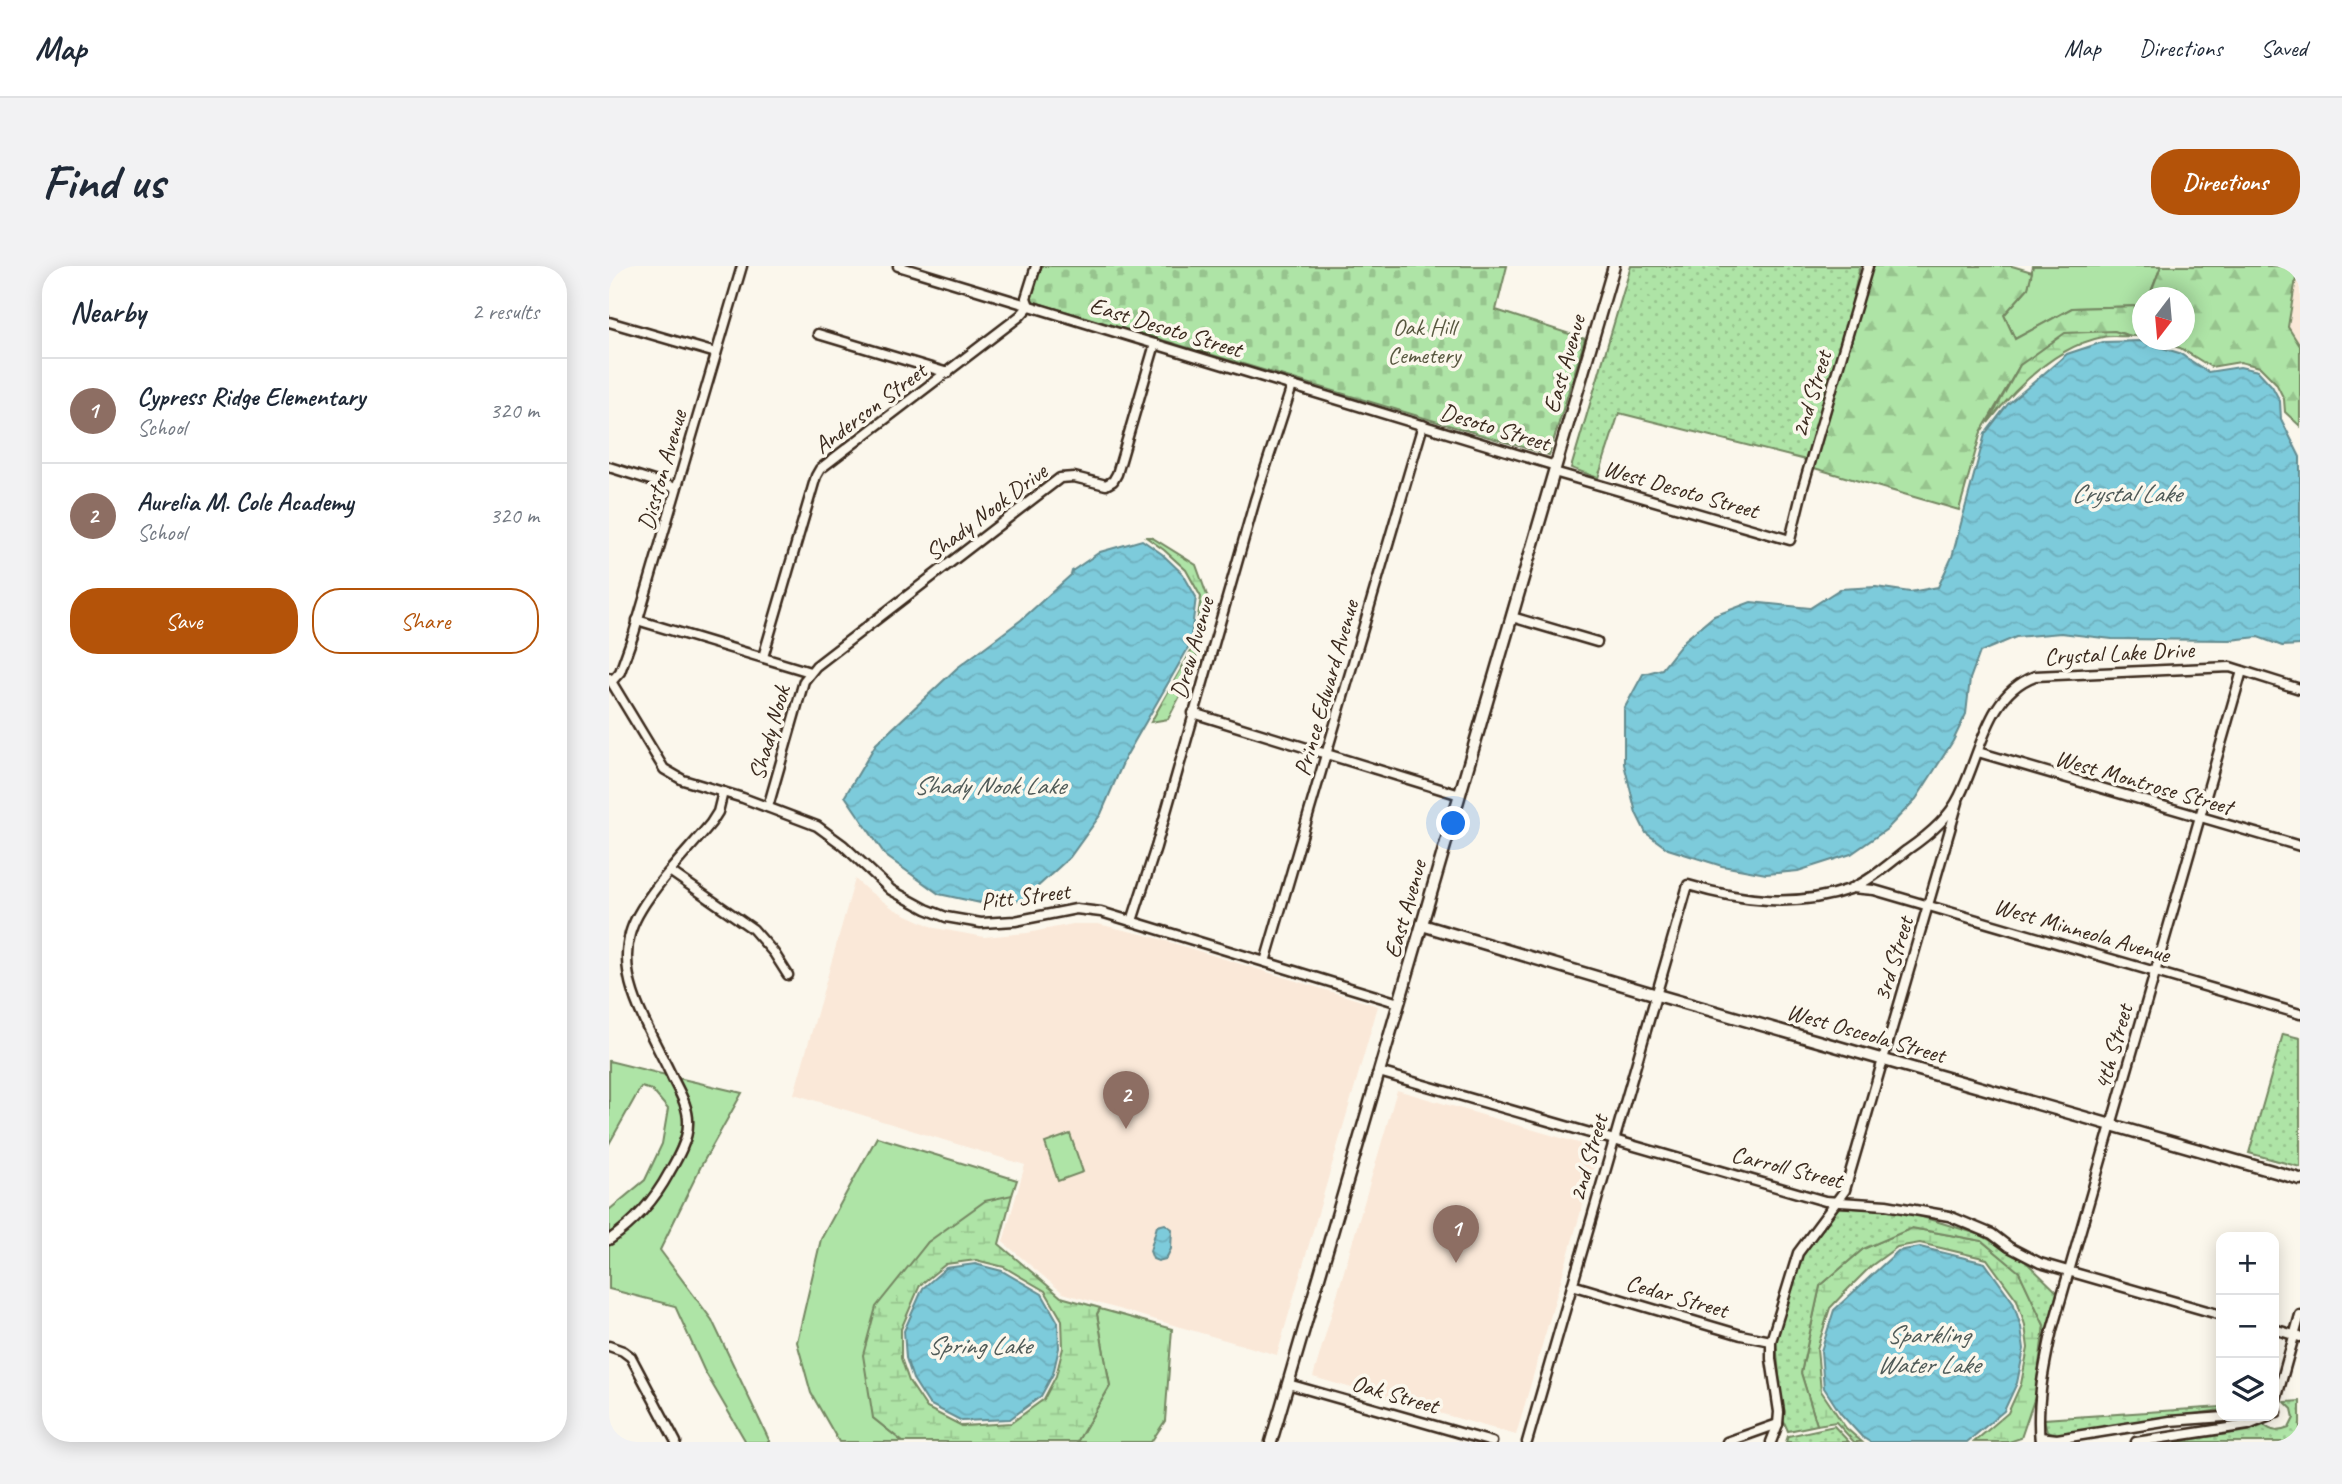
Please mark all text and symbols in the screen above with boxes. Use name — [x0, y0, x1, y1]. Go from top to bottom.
text: Map — [35, 27, 86, 69]
text: Map — [2064, 33, 2101, 63]
text: Directions — [2139, 33, 2222, 63]
text: Saved — [2260, 33, 2307, 63]
button: Directions — [2151, 149, 2300, 215]
text: Find us — [42, 151, 164, 213]
north arrow — [2132, 287, 2195, 350]
street label: East Desoto Street — [1086, 290, 1248, 365]
text: Nearby — [70, 293, 146, 331]
text: 2 results — [472, 297, 539, 326]
street label: East Avenue — [1536, 310, 1593, 416]
park label: Oak Hill Cemetery — [1388, 312, 1462, 370]
street label: 2nd Street — [1784, 345, 1839, 441]
street label: Anderson Street — [808, 355, 934, 460]
text: Cypress Ridge Elementary — [137, 380, 365, 413]
text: 1 — [88, 396, 98, 425]
text: 320 m — [490, 396, 539, 425]
street label: Desoto Street — [1437, 396, 1555, 458]
street label: Disston Avenue — [631, 404, 694, 533]
text: School — [137, 413, 186, 442]
street label: West Desoto Street — [1600, 453, 1764, 526]
street label: Shady Nook Drive — [919, 455, 1055, 568]
water label: Crystal Lake — [2071, 477, 2184, 510]
text: Aurelia M. Cole Academy — [137, 485, 353, 518]
text: 2 — [88, 501, 98, 530]
text: 320 m — [490, 501, 539, 530]
text: School — [137, 518, 186, 547]
button: Save — [70, 588, 298, 654]
button: Share — [312, 588, 539, 654]
street label: Drew Avenue — [1163, 592, 1221, 702]
street label: Prince Edward Avenue — [1287, 595, 1366, 779]
street label: Crystal Lake Drive — [2043, 634, 2197, 672]
street label: Shady Nook — [741, 680, 797, 784]
street label: West Montrose Street — [2052, 742, 2239, 822]
water label: Shady Nook Lake — [913, 769, 1068, 802]
your location — [1436, 806, 1470, 840]
street label: East Avenue — [1377, 855, 1434, 961]
street label: Pitt Street — [979, 875, 1073, 916]
street label: West Minneola Avenue — [1991, 891, 2175, 970]
street label: 3rd Street — [1866, 911, 1921, 1005]
street label: West Osceola Street — [1783, 996, 1951, 1071]
street label: 4th Street — [2087, 999, 2140, 1093]
pin: 2 — [1103, 1071, 1149, 1129]
street label: 2nd Street — [1561, 1109, 1615, 1205]
street label: Carroll Street — [1728, 1139, 1848, 1196]
pin: 1 — [1433, 1205, 1479, 1263]
map controls — [2216, 1232, 2279, 1421]
button: + — [2216, 1232, 2279, 1295]
street label: Cedar Street — [1623, 1267, 1733, 1325]
button: − — [2216, 1295, 2279, 1358]
water label: Sparkling Water Lake — [1877, 1318, 1984, 1381]
water label: Spring Lake — [927, 1329, 1034, 1362]
button: layers — [2216, 1358, 2279, 1421]
street label: Oak Street — [1348, 1367, 1444, 1421]

